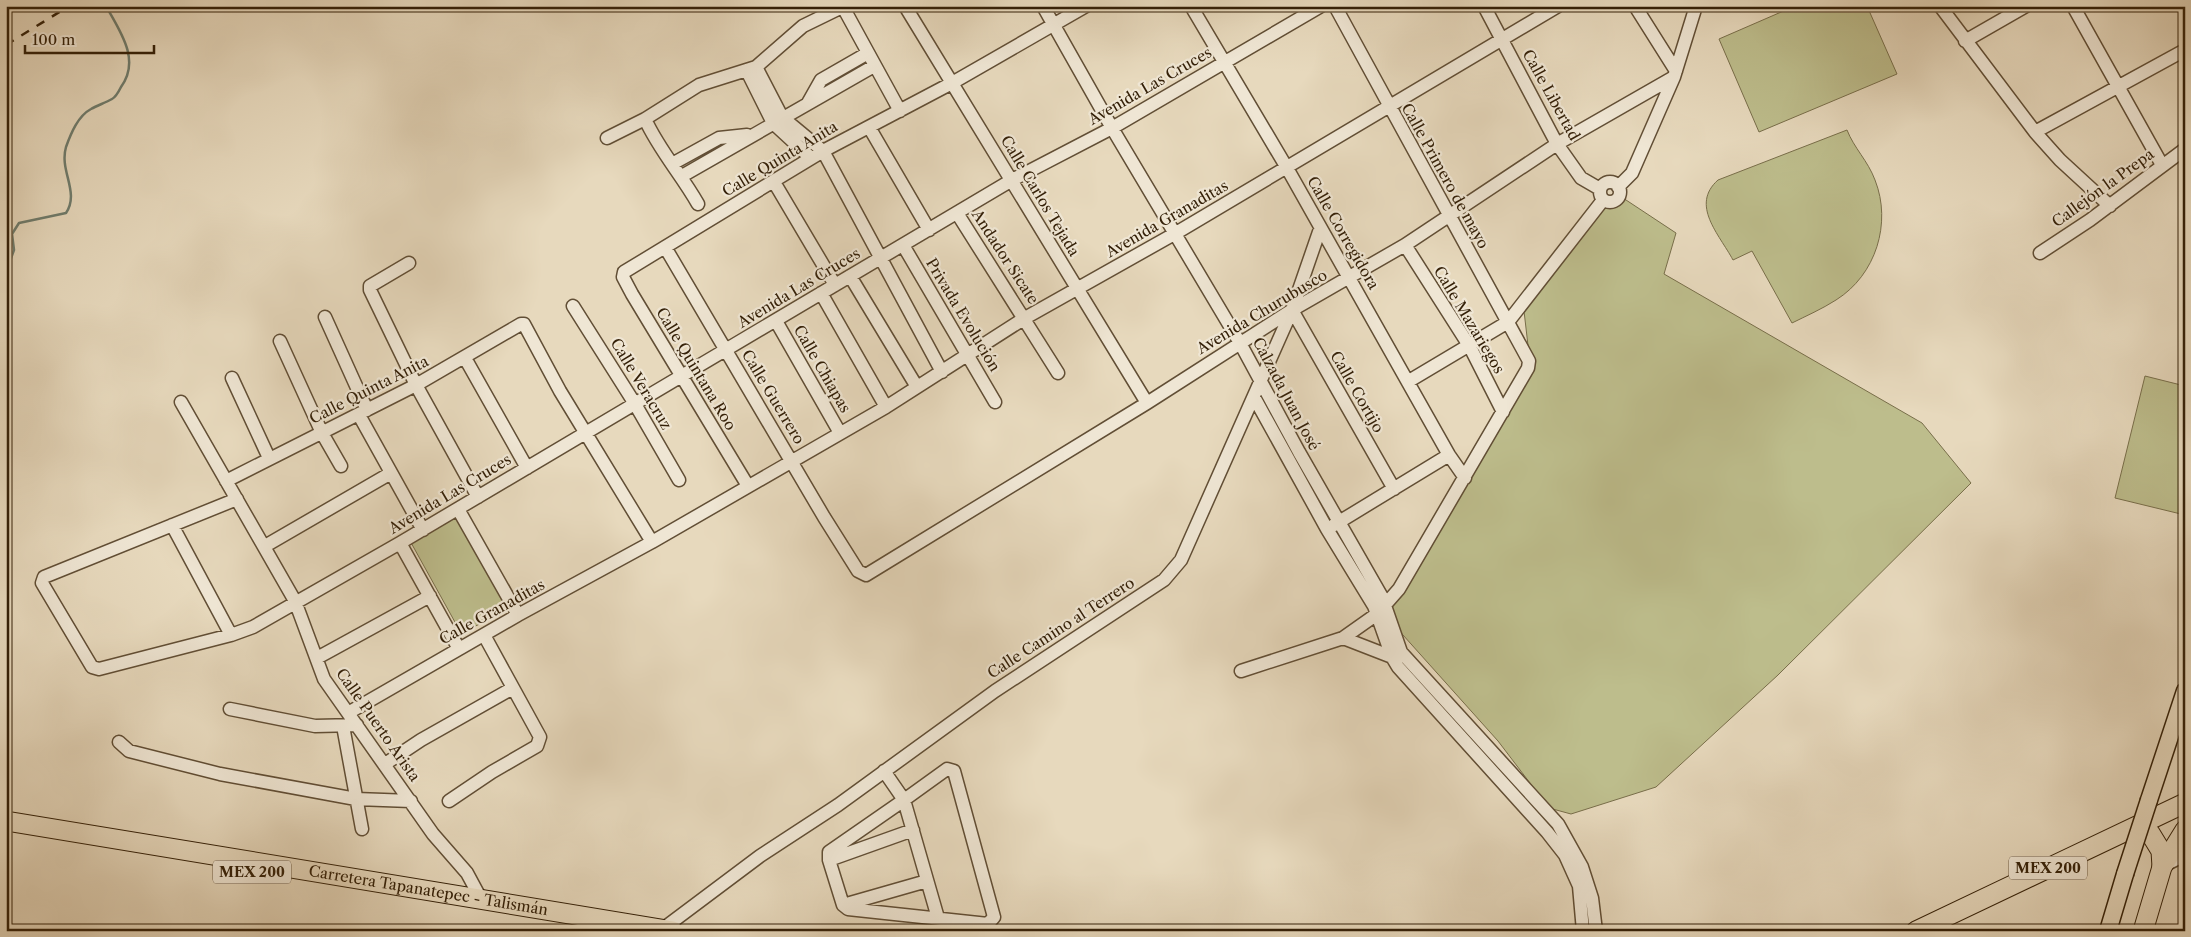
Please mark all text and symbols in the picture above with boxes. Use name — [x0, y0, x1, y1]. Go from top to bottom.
scale bar — [25, 22, 154, 54]
text: 100 m — [32, 30, 75, 49]
street label: Avenida Las Cruces — [1084, 43, 1215, 129]
street label: Calle Libertad — [1519, 46, 1584, 144]
street label: Calle Primero de mayo — [1398, 100, 1493, 252]
street label: Calle Quinta Anita — [719, 117, 841, 200]
street label: Calle Carlos Tejada — [997, 132, 1084, 260]
street label: Callejón la Prepa — [2048, 144, 2157, 231]
street label: Calle Corregidora — [1303, 173, 1384, 293]
street label: Avenida Granaditas — [1101, 176, 1231, 262]
street label: Andador Sicate — [967, 205, 1043, 308]
street label: Avenida Las Cruces — [733, 244, 863, 332]
street label: Privada Evolución — [922, 255, 1005, 375]
street label: Calle Mazariegos — [1430, 262, 1509, 377]
street label: Avenida Churubusco — [1192, 265, 1330, 359]
street label: Calle Quintana Roo — [652, 304, 741, 434]
street label: Calle Chiapas — [790, 322, 855, 416]
street label: Calzada Juan José — [1249, 334, 1324, 454]
street label: Calle Veracruz — [607, 335, 676, 433]
street label: Calle Guerrero — [738, 346, 809, 447]
street label: Calle Cortijo — [1326, 348, 1388, 436]
street label: Calle Quinta Anita — [306, 351, 432, 428]
street label: Avenida Las Cruces — [384, 450, 514, 538]
street label: Calle Camino al Terrero — [984, 573, 1138, 682]
street label: Calle Granaditas — [436, 575, 548, 648]
street label: Calle Puerto Arista — [332, 664, 425, 785]
road number: MEX 200 — [2009, 856, 2087, 880]
road number: MEX 200 — [213, 860, 291, 884]
street label: Carretera Tapanatepec - Talismán — [307, 861, 550, 919]

